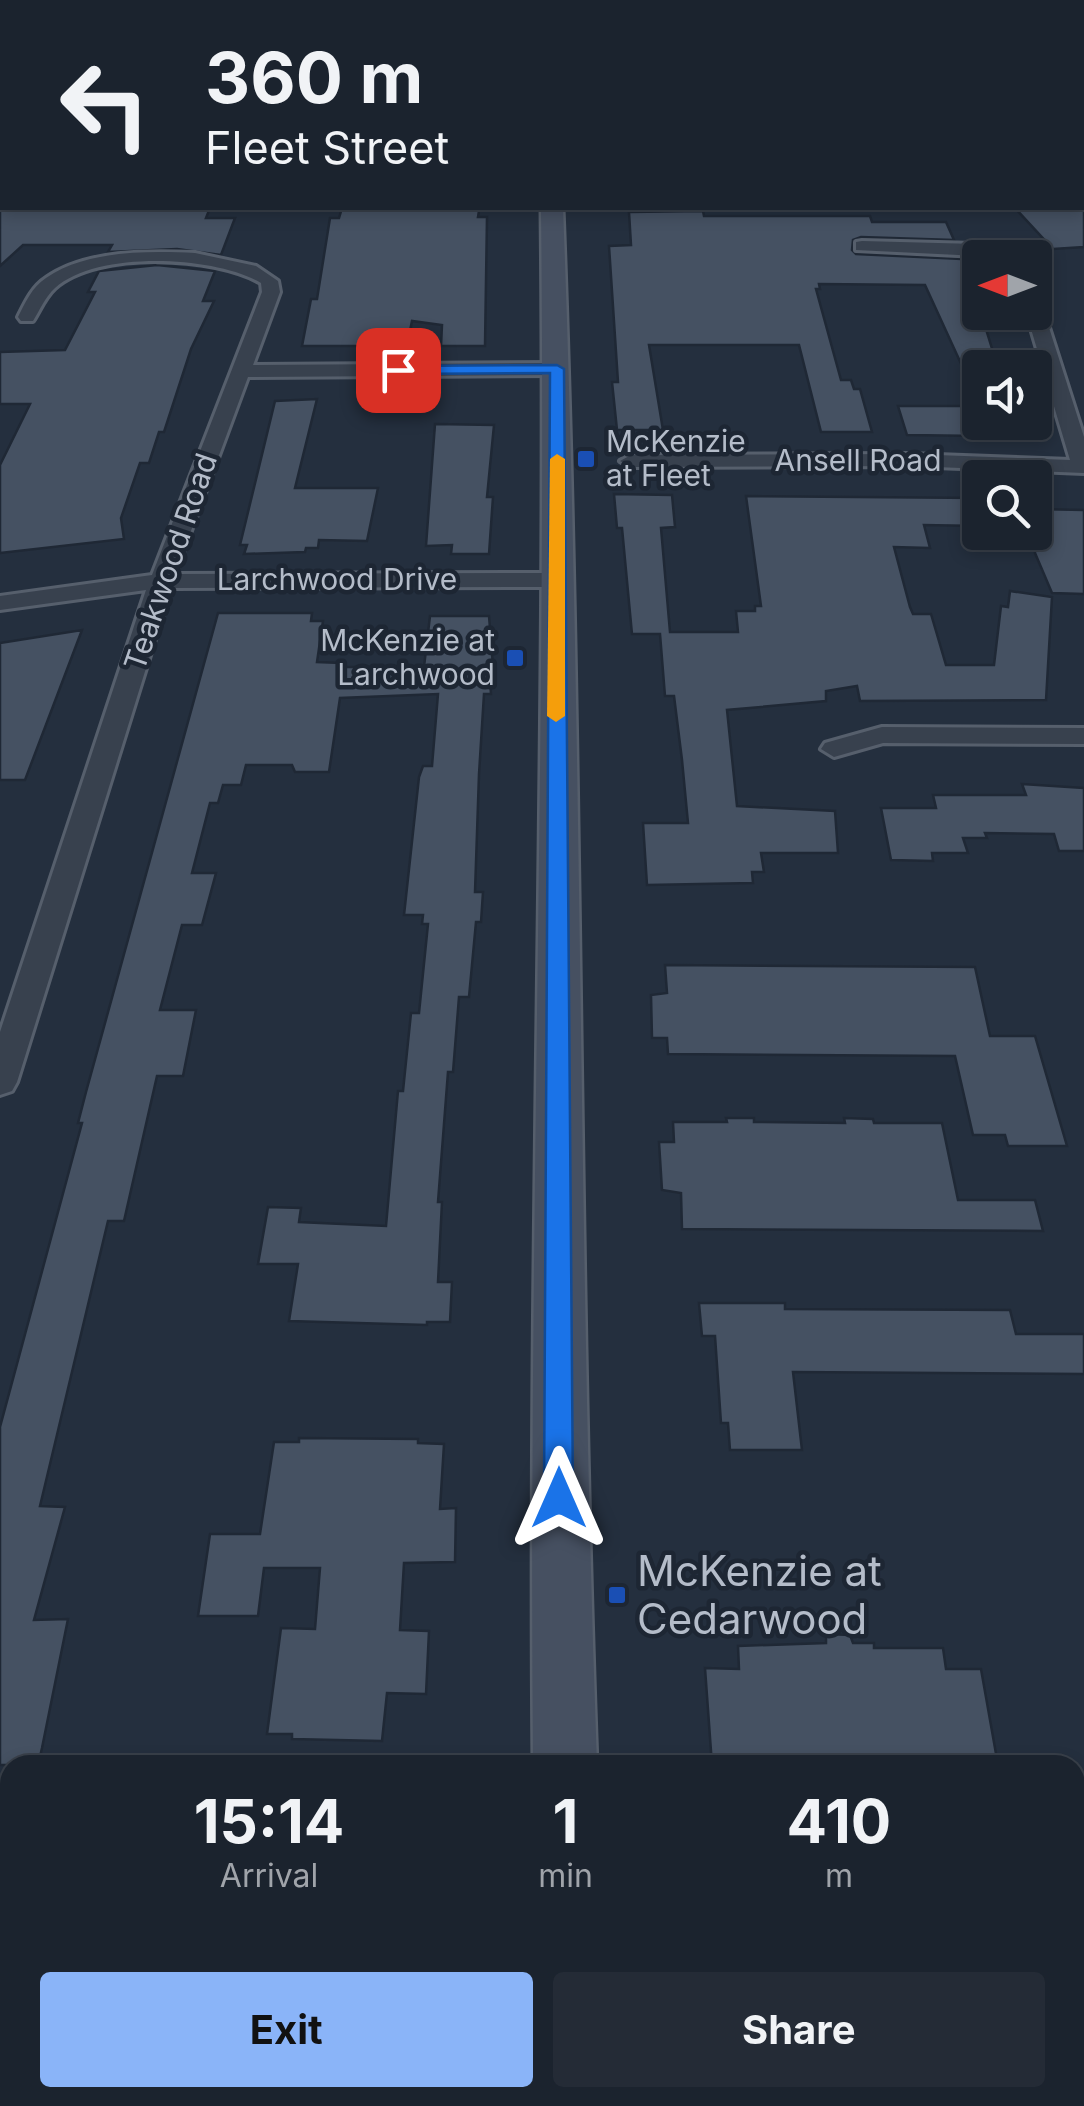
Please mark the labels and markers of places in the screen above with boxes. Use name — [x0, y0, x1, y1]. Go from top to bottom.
pin — [356, 328, 441, 413]
place label: McKenzie at Fleet — [606, 423, 746, 493]
marker: McKenzie at Fleet — [575, 448, 597, 470]
place label: McKenzie at Larchwood — [320, 622, 495, 692]
marker: McKenzie at Larchwood — [504, 647, 526, 669]
place label: McKenzie at Cedarwood — [637, 1545, 882, 1644]
marker: McKenzie at Cedarwood — [606, 1584, 628, 1606]

